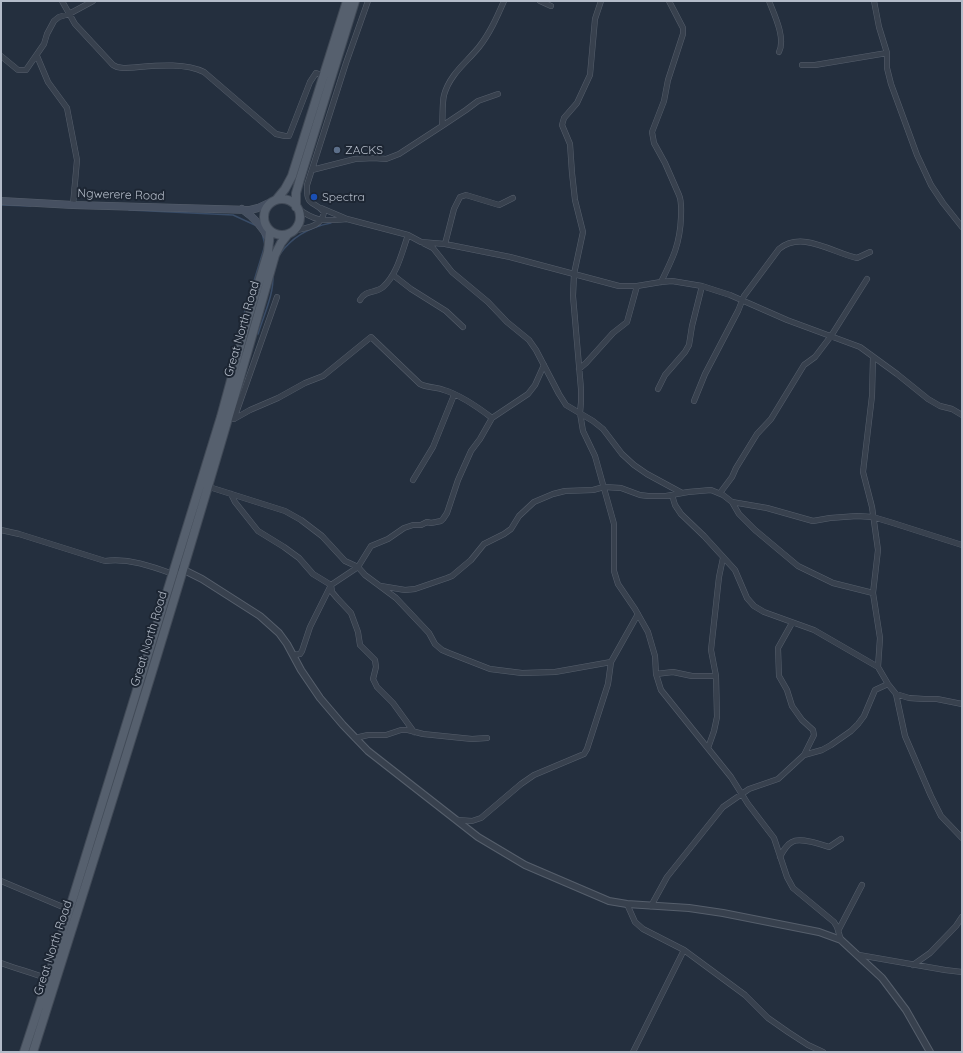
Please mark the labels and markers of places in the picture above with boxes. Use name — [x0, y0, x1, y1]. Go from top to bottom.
place label: ZACKS — [345, 143, 383, 157]
marker: ZACKS — [332, 145, 342, 155]
place label: Spectra — [322, 190, 365, 204]
marker: Spectra — [309, 192, 319, 202]

